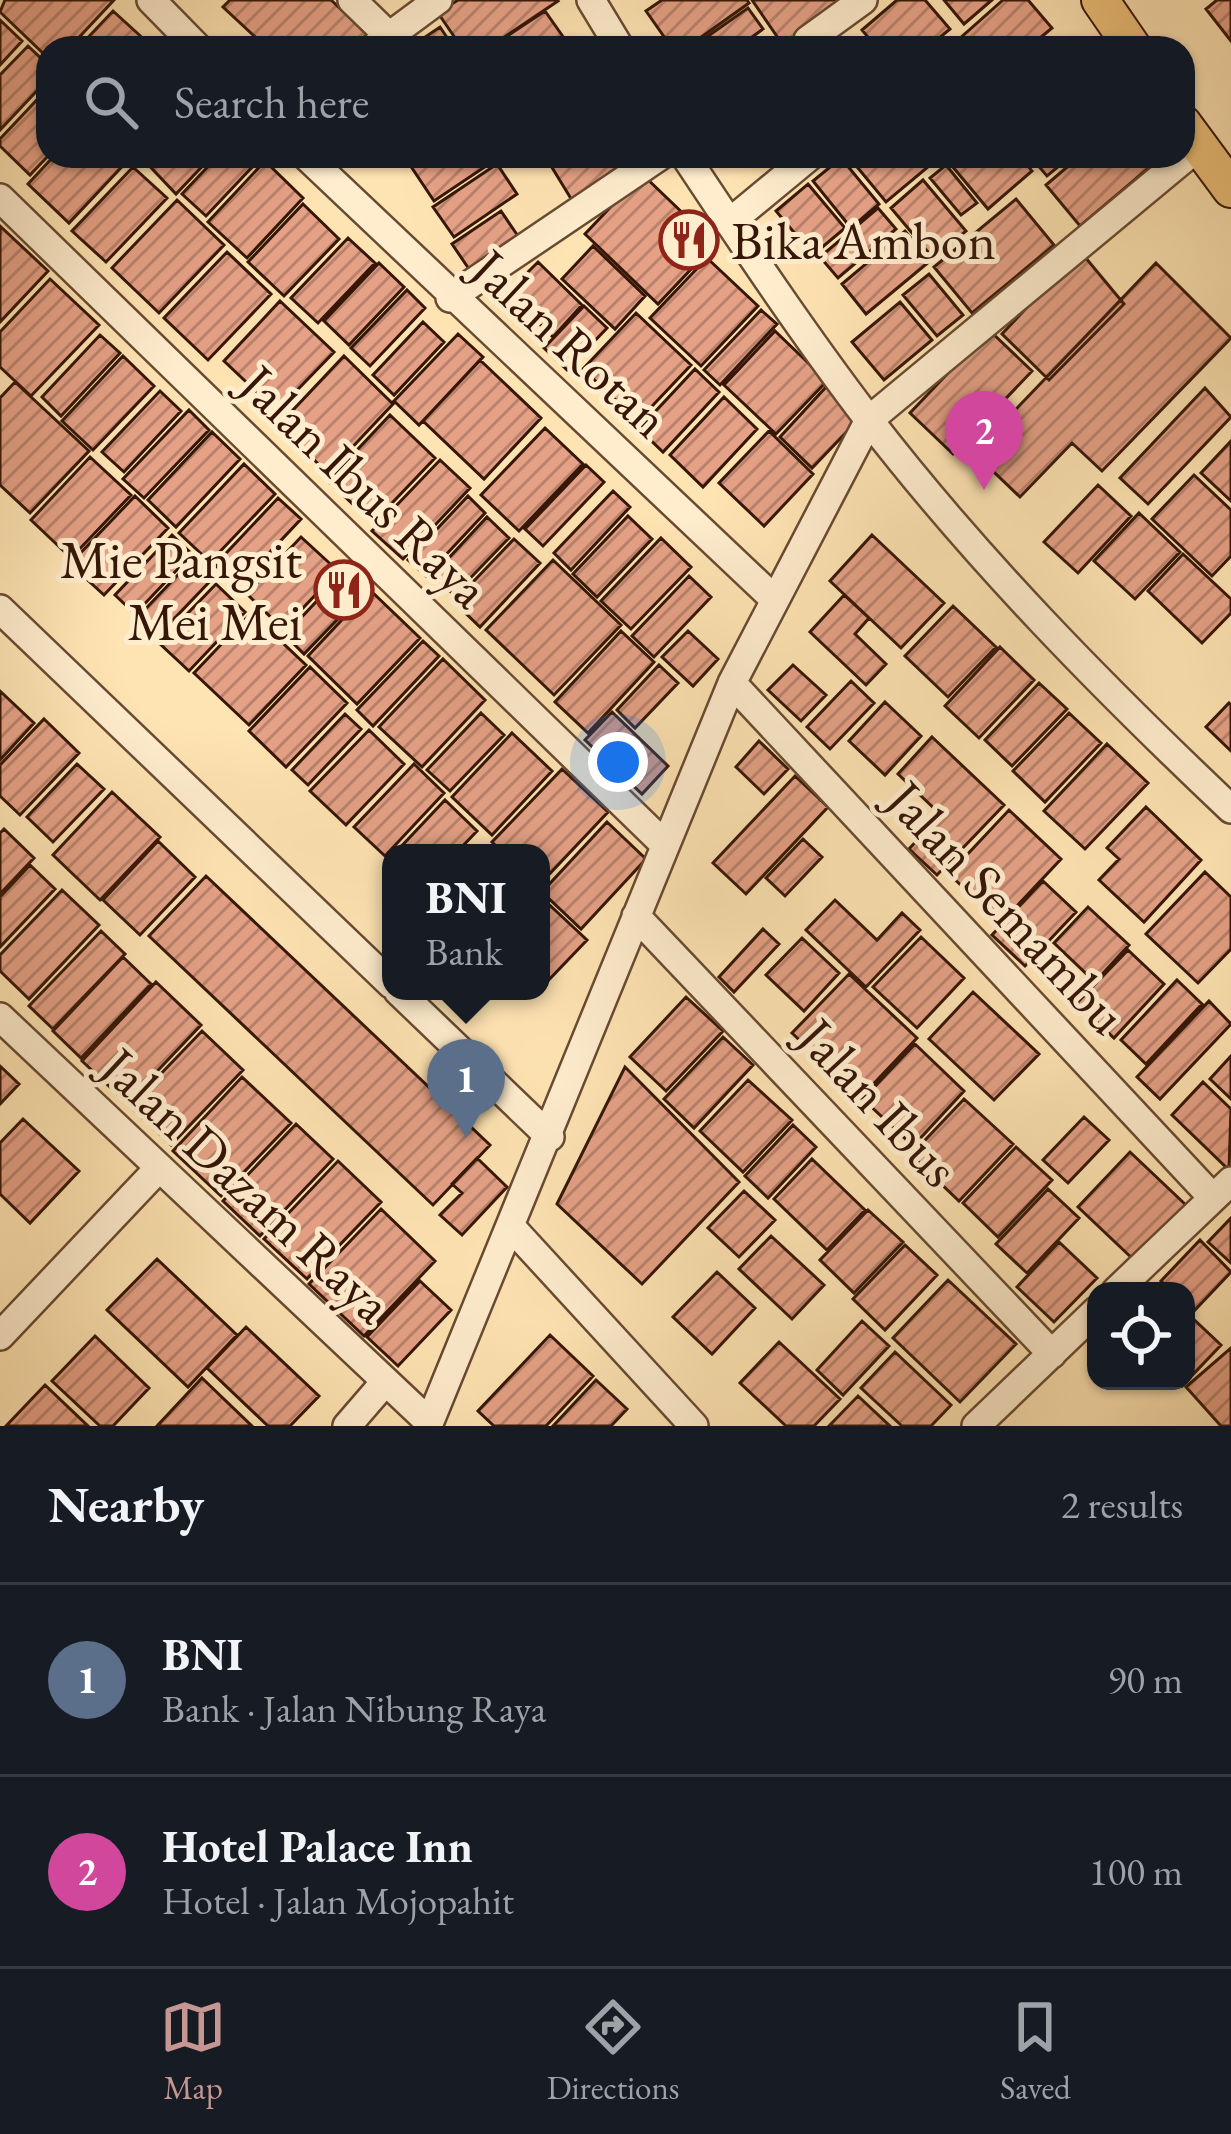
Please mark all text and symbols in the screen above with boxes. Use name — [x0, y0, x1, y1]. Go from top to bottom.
search box — [36, 36, 1195, 168]
icon: search — [78, 69, 144, 135]
text: Search here — [174, 73, 369, 131]
place label: Bika Ambon — [731, 205, 996, 275]
restaurant icon: Bika Ambon — [658, 209, 720, 271]
street label: Jalan Rotan — [454, 231, 685, 452]
street label: Jalan Ibus Raya — [223, 347, 505, 623]
pin: 2 — [945, 391, 1023, 490]
place label: Mie Pangsit Mei Mei — [60, 524, 302, 656]
restaurant icon: Mie Pangsit Mei Mei — [313, 559, 375, 621]
your location — [588, 732, 648, 792]
street label: Jalan Semambu — [869, 763, 1142, 1049]
popup — [382, 844, 550, 1000]
text: BNI — [426, 868, 506, 926]
text: Bank — [426, 926, 503, 977]
street label: Jalan Ibus — [780, 1000, 975, 1201]
street label: Jalan Dazam Raya — [84, 1029, 408, 1338]
pin: 1 — [427, 1039, 505, 1138]
map controls — [1087, 1282, 1195, 1390]
button: locate — [1087, 1282, 1195, 1390]
text: Nearby — [48, 1471, 204, 1537]
text: 2 results — [1061, 1479, 1183, 1530]
text: BNI — [162, 1625, 243, 1683]
text: 1 — [77, 1654, 97, 1705]
text: 90 m — [1107, 1654, 1183, 1705]
text: Bank · Jalan Nibung Raya — [162, 1683, 546, 1734]
text: Hotel Palace Inn — [162, 1817, 473, 1875]
text: 2 — [77, 1846, 97, 1897]
text: 100 m — [1089, 1846, 1183, 1897]
text: Hotel · Jalan Mojopahit — [162, 1875, 514, 1926]
tab: Map — [160, 1994, 226, 2109]
tab: Directions — [547, 1994, 680, 2109]
tab: Saved — [1000, 1994, 1071, 2109]

